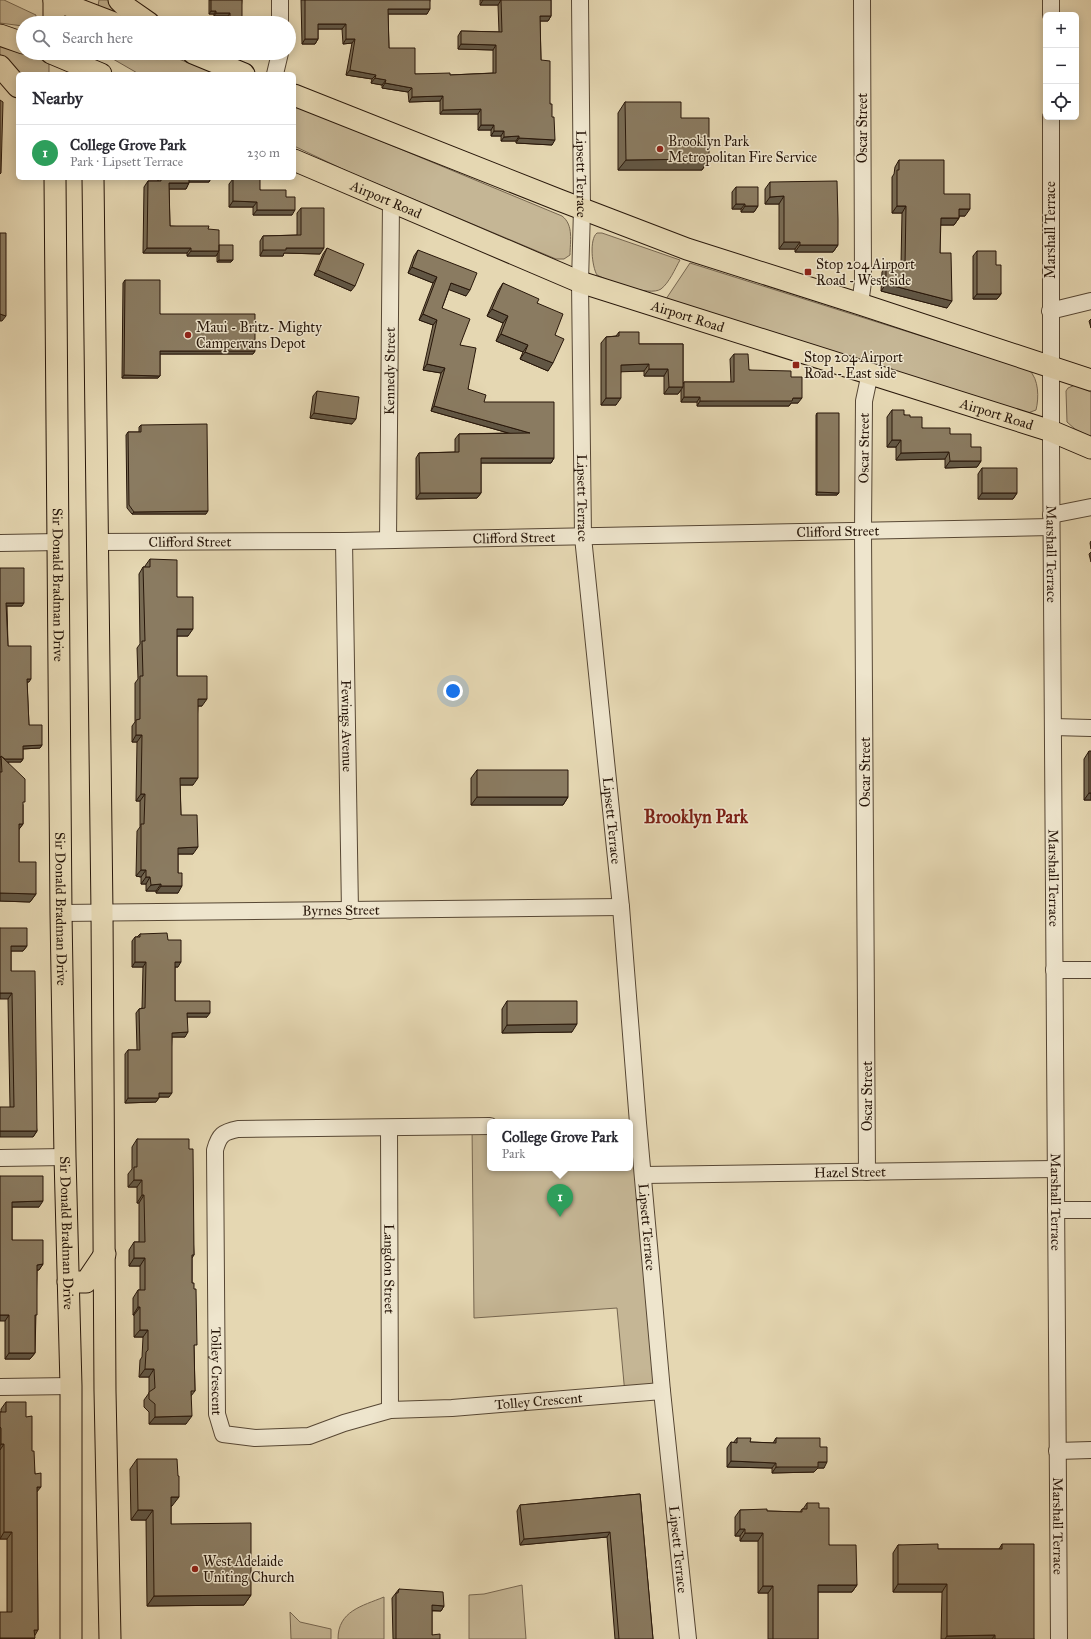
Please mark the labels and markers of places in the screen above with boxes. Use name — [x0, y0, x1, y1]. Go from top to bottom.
place label: Brooklyn Park Metropolitan Fire Service — [668, 133, 817, 166]
marker: Brooklyn Park Metropolitan Fire Service — [655, 144, 665, 154]
place label: Stop 204 Airport Road - West side — [816, 256, 915, 289]
marker: Stop 204 Airport Road - West side — [803, 267, 813, 277]
place label: Maui - Britz- Mighty Campervans Depot — [196, 319, 322, 352]
marker: Maui - Britz- Mighty Campervans Depot — [183, 330, 193, 340]
place label: Stop 204 Airport Road - East side — [804, 349, 903, 382]
marker: Stop 204 Airport Road - East side — [791, 360, 801, 370]
pin: 1 — [547, 1184, 573, 1217]
place label: West Adelaide Uniting Church — [203, 1553, 295, 1586]
marker: West Adelaide Uniting Church — [190, 1564, 200, 1574]

